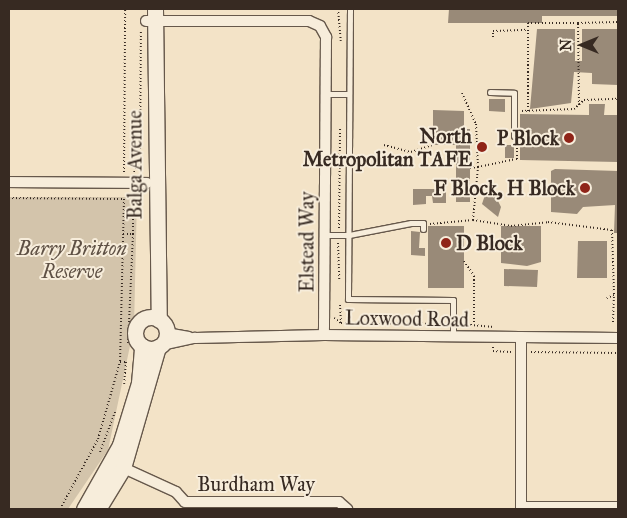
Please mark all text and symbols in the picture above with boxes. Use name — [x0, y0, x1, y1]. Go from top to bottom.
north arrow — [557, 20, 607, 70]
text: N — [558, 39, 575, 51]
street label: Balga Avenue — [123, 110, 147, 220]
place label: North Metropolitan TAFE — [303, 124, 472, 171]
place label: P Block — [497, 126, 559, 150]
marker: P Block — [563, 132, 575, 144]
marker: North Metropolitan TAFE — [476, 141, 488, 153]
place label: F Block, H Block — [433, 176, 575, 200]
marker: F Block, H Block — [579, 182, 591, 194]
street label: Elstead Way — [295, 192, 319, 292]
place label: D Block — [456, 231, 523, 255]
park label: Barry Britton Reserve — [17, 237, 127, 284]
marker: D Block — [440, 237, 452, 249]
street label: Loxwood Road — [345, 306, 469, 332]
street label: Burdham Way — [197, 472, 315, 496]

